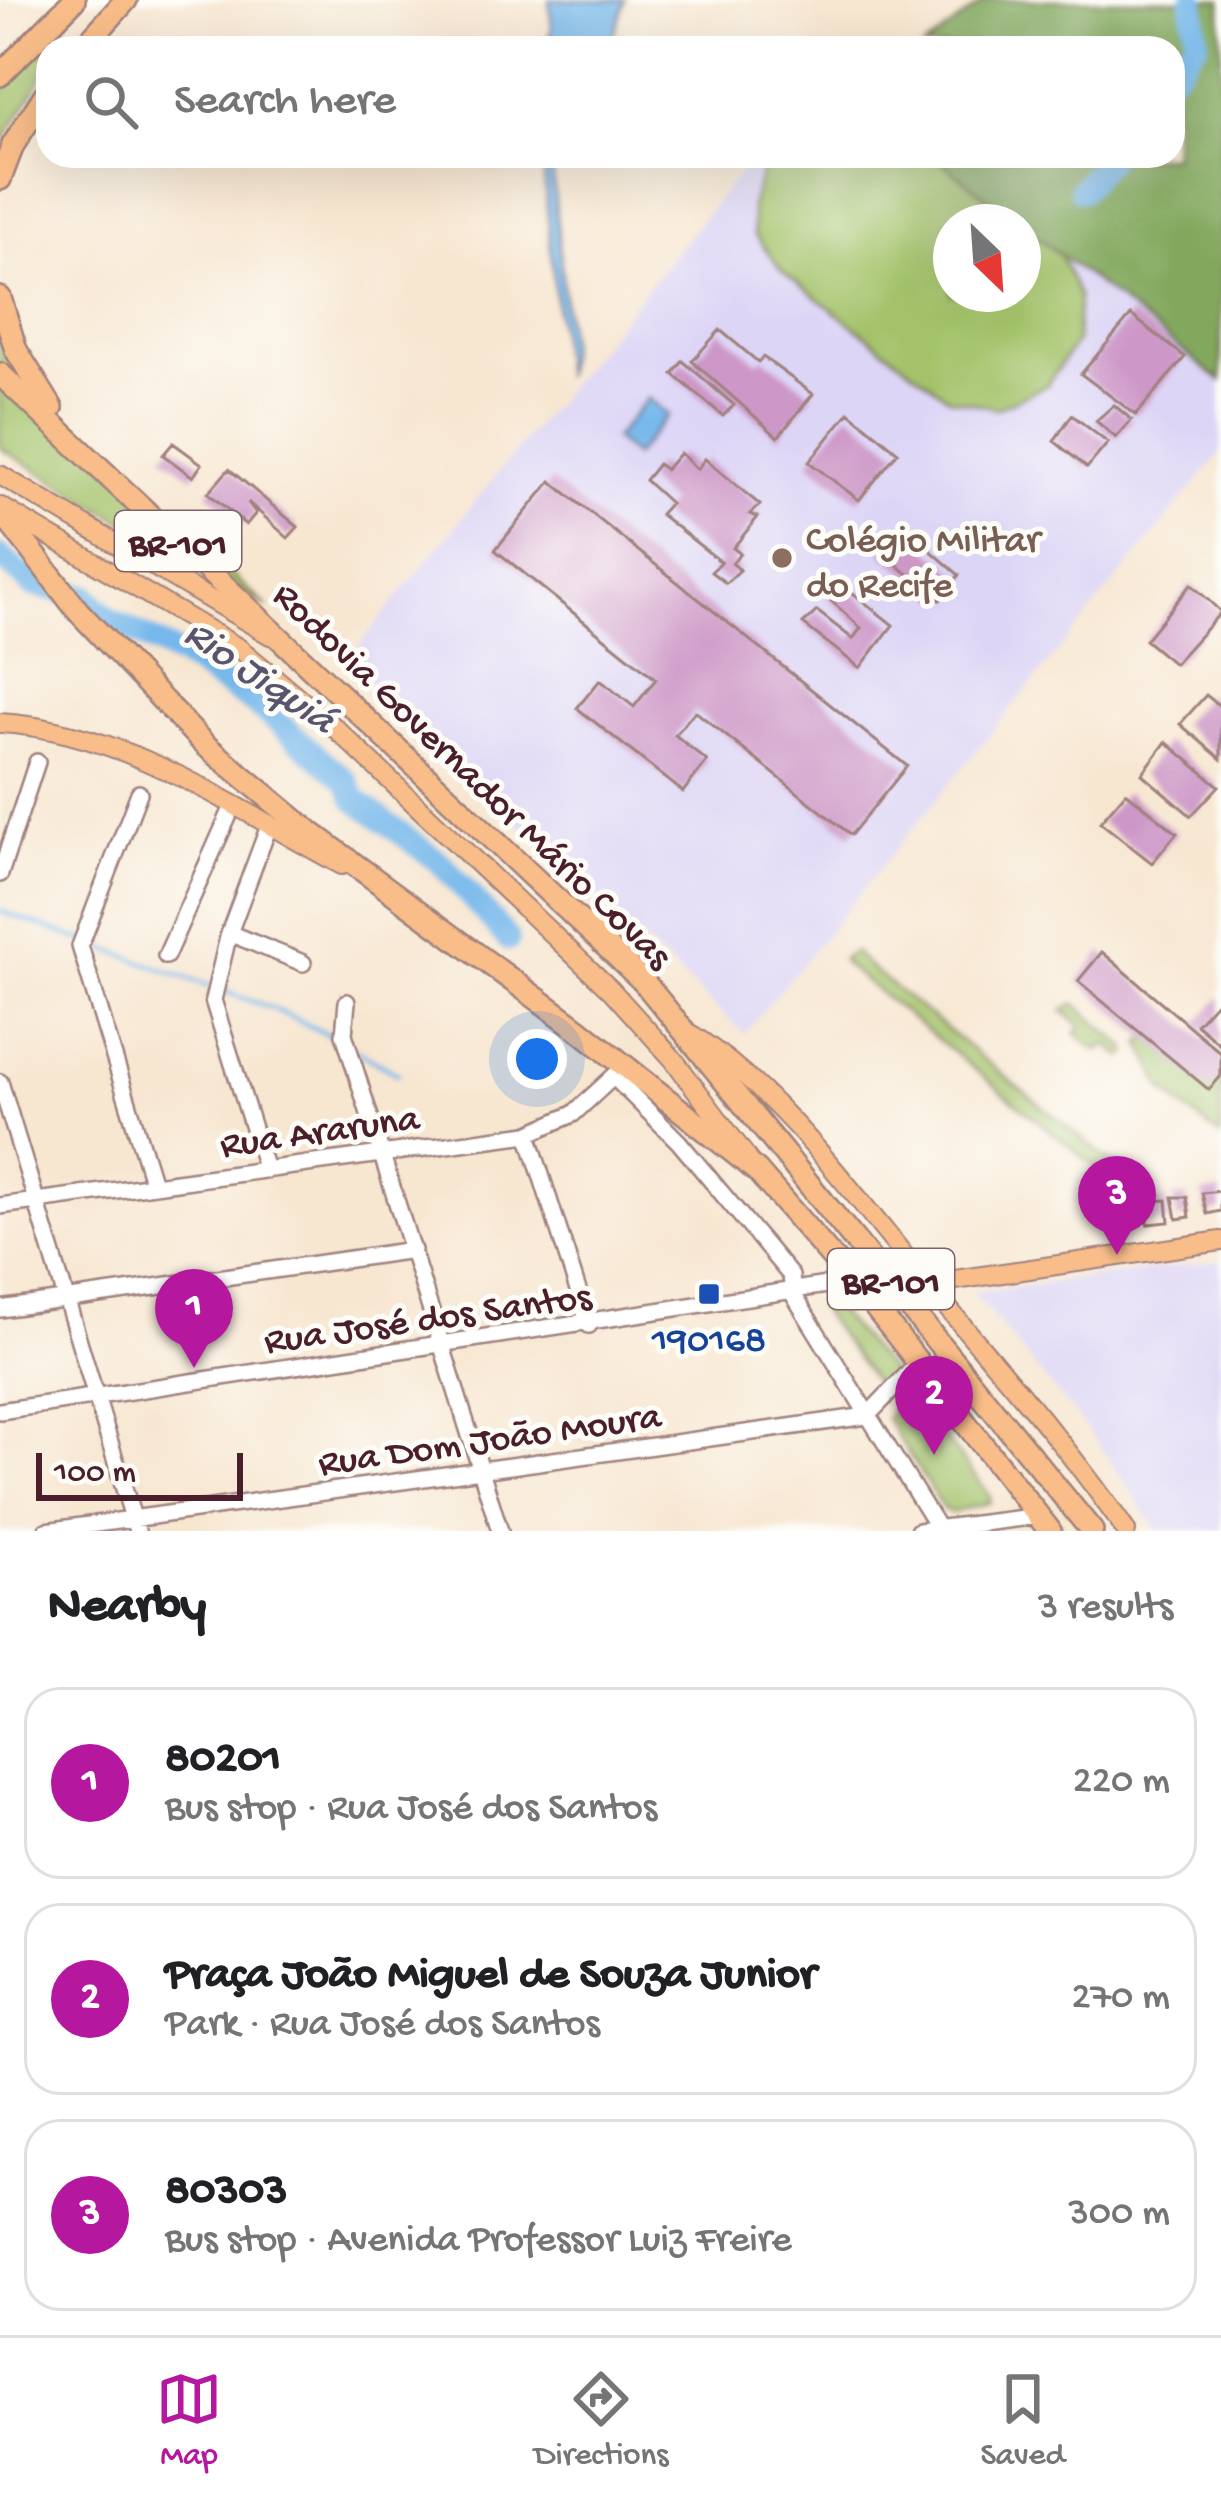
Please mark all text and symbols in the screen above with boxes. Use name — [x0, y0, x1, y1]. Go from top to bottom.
search box — [36, 36, 1185, 168]
icon: search — [78, 69, 144, 135]
text: Search here — [174, 76, 396, 129]
north arrow — [933, 204, 1041, 312]
road number: BR-101 — [115, 511, 241, 571]
place label: Colégio Militar do Recife — [806, 520, 1043, 611]
marker: Colégio Militar do Recife — [769, 545, 795, 571]
street label: Rodovia Governador Mário Covas — [261, 575, 681, 982]
water label: Rio Jiquiá — [173, 611, 345, 749]
your location — [507, 1029, 567, 1089]
street label: Rua Araruna — [218, 1098, 424, 1172]
pin: 3 — [1078, 1156, 1156, 1255]
road number: BR-101 — [828, 1249, 954, 1309]
pin: 1 — [155, 1269, 233, 1368]
street label: Rua José dos Santos — [262, 1276, 596, 1368]
marker: 190168 — [696, 1281, 722, 1307]
place label: 190168 — [651, 1320, 766, 1366]
pin: 2 — [895, 1356, 973, 1455]
street label: Rua Dom João Moura — [316, 1396, 665, 1490]
scale bar — [36, 1447, 243, 1500]
text: 100 m — [54, 1455, 136, 1493]
text: Nearby — [48, 1579, 206, 1639]
text: 3 results — [1038, 1586, 1173, 1632]
text: 80201 — [165, 1734, 281, 1787]
text: 1 — [82, 1760, 98, 1806]
text: 220 m — [1073, 1760, 1170, 1806]
text: Bus stop · Rua José dos Santos — [165, 1787, 657, 1833]
text: Praça João Miguel de Souza Junior — [165, 1950, 816, 2003]
text: 2 — [80, 1976, 100, 2022]
text: 270 m — [1072, 1976, 1170, 2022]
text: Park · Rua José dos Santos — [165, 2003, 600, 2049]
text: 80303 — [165, 2166, 287, 2219]
text: 3 — [80, 2192, 100, 2238]
text: 300 m — [1069, 2192, 1170, 2238]
text: Bus stop · Avenida Professor Luiz Freire — [165, 2219, 792, 2265]
tab: Map — [156, 2366, 222, 2476]
tab: Directions — [534, 2366, 668, 2476]
tab: Saved — [980, 2366, 1065, 2476]

